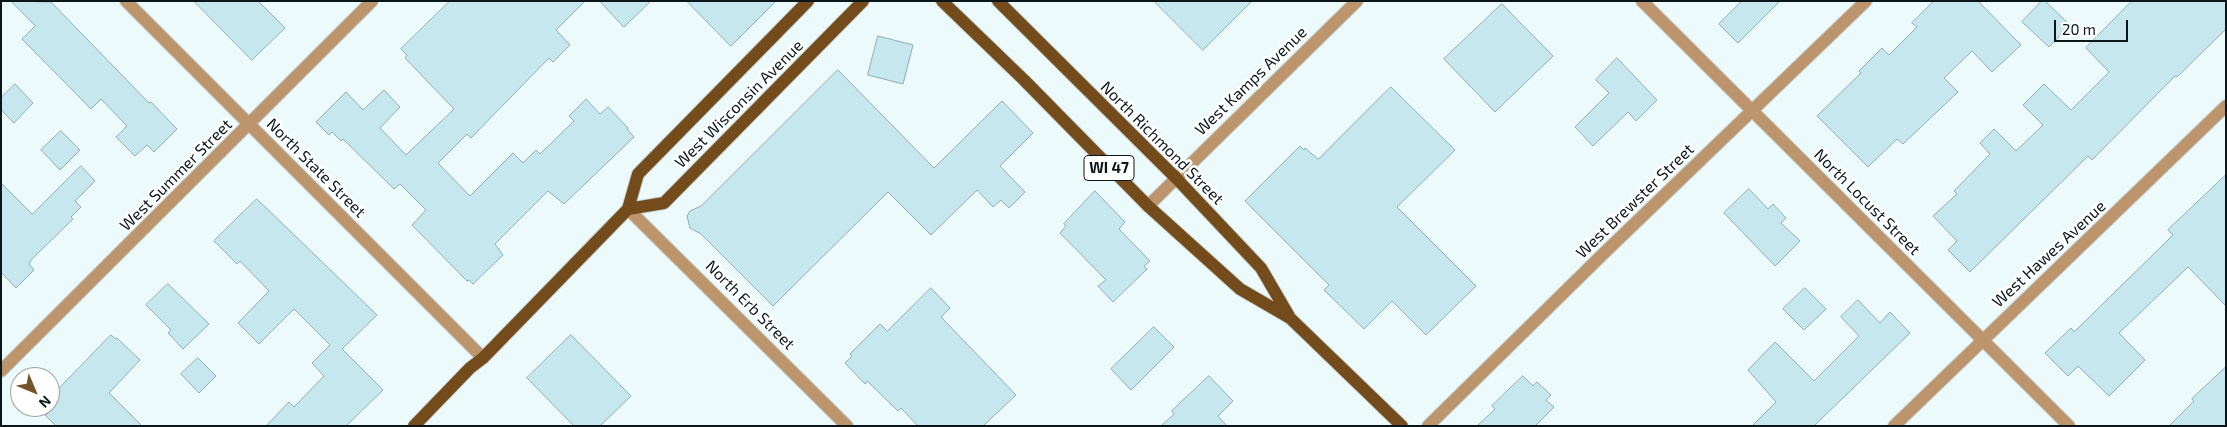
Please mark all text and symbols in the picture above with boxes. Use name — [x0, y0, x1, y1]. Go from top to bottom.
scale bar — [2057, 10, 2131, 42]
text: 20 m — [2062, 20, 2096, 38]
street label: West Kamps Avenue — [1191, 23, 1311, 139]
street label: West Wisconsin Avenue — [671, 36, 807, 172]
street label: North Richmond Street — [1096, 77, 1228, 209]
street label: North State Street — [262, 114, 370, 222]
street label: West Summer Street — [116, 115, 236, 235]
street label: West Brewster Street — [1572, 140, 1698, 262]
street label: North Locust Street — [1810, 145, 1924, 259]
road number: WI 47 — [1084, 156, 1134, 180]
street label: West Hawes Avenue — [1988, 197, 2110, 311]
street label: North Erb Street — [701, 256, 799, 354]
north arrow — [10, 367, 60, 417]
text: N — [36, 393, 55, 412]

